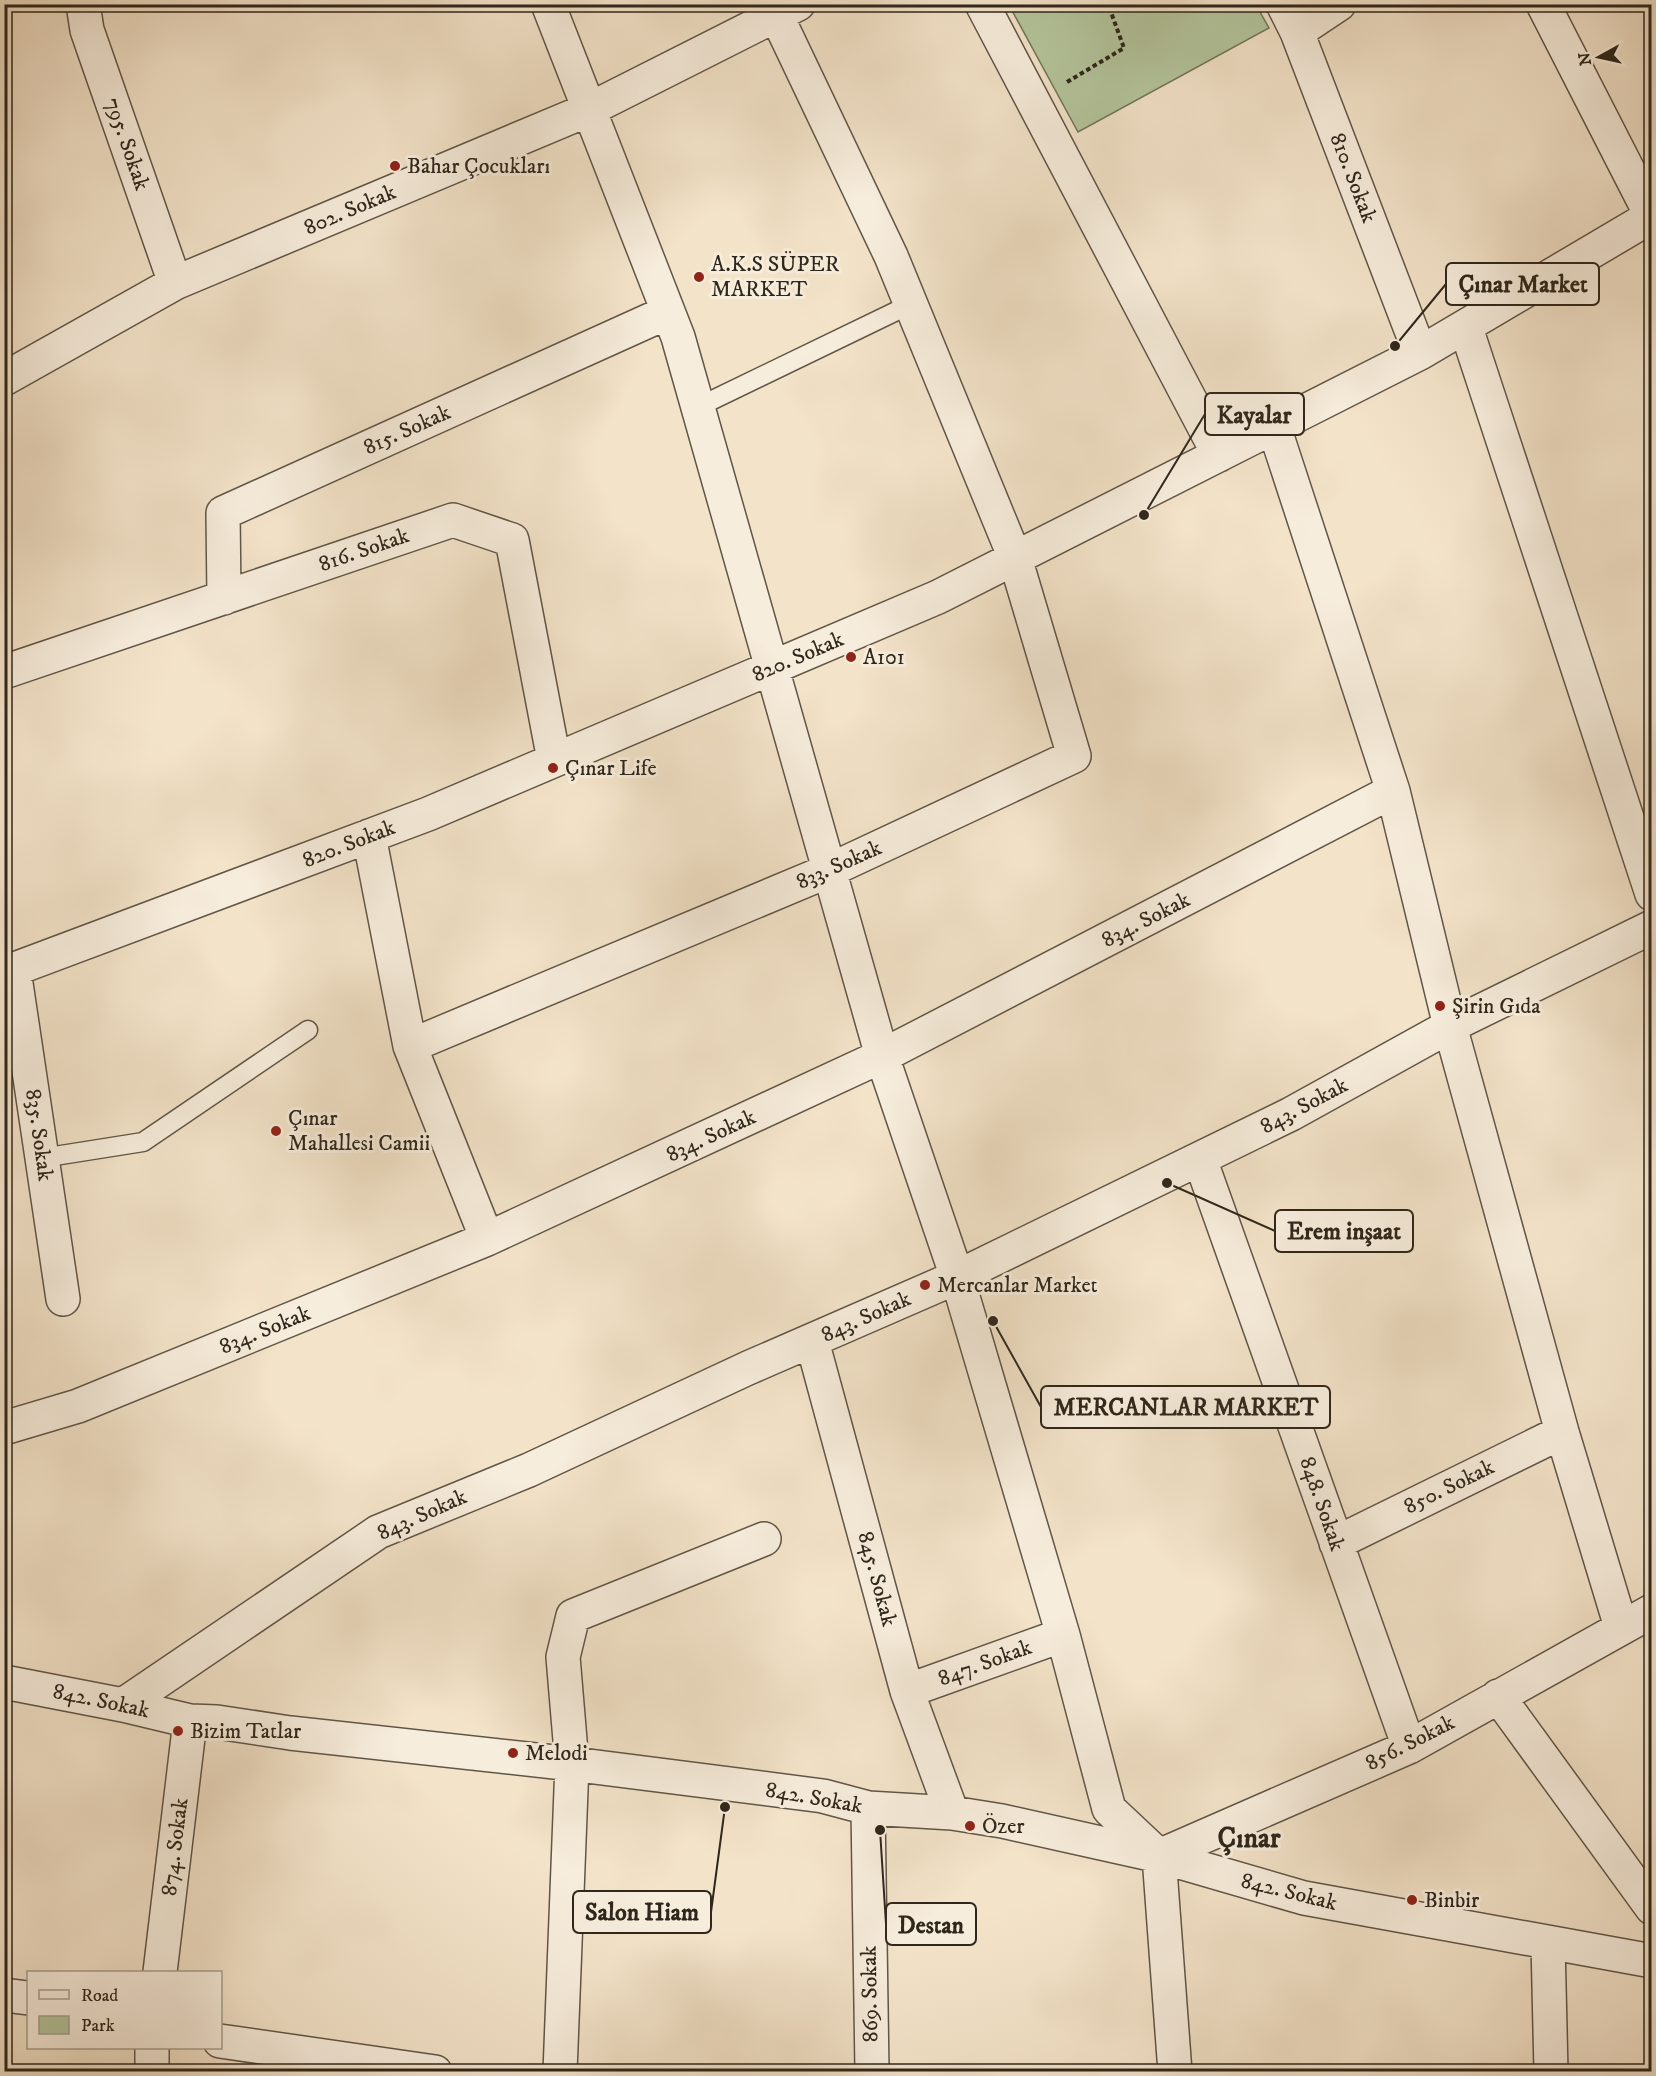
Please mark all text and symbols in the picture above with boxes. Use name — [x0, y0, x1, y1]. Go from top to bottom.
north arrow — [1569, 27, 1629, 87]
text: N — [1574, 51, 1596, 67]
street label: 795. Sokak — [99, 94, 155, 194]
street label: 810. Sokak — [1324, 129, 1382, 227]
place label: Bahar Çocukları — [407, 153, 550, 180]
marker: Bahar Çocukları — [388, 159, 402, 173]
street label: 802. Sokak — [300, 179, 400, 241]
place label: A.K.S SÜPER MARKET — [711, 251, 840, 303]
callout: Çınar Market — [1446, 263, 1599, 305]
marker: A.K.S SÜPER MARKET — [692, 270, 706, 284]
text: Çınar Market — [1458, 270, 1588, 300]
callout: Kayalar — [1205, 393, 1304, 435]
street label: 815. Sokak — [359, 399, 455, 461]
text: Kayalar — [1217, 401, 1292, 431]
street label: 816. Sokak — [315, 522, 413, 578]
street label: 820. Sokak — [748, 626, 848, 688]
place label: A101 — [863, 644, 905, 671]
marker: A101 — [844, 650, 858, 664]
place label: Çınar Life — [565, 755, 657, 782]
marker: Çınar Life — [546, 761, 560, 775]
street label: 820. Sokak — [299, 814, 399, 874]
street label: 833. Sokak — [792, 834, 886, 896]
street label: 834. Sokak — [1097, 886, 1195, 954]
place label: Şirin Gıda — [1452, 993, 1541, 1020]
marker: Şirin Gıda — [1433, 999, 1447, 1013]
street label: 843. Sokak — [1256, 1072, 1352, 1140]
street label: 835. Sokak — [19, 1087, 59, 1183]
street label: 834. Sokak — [662, 1104, 760, 1168]
place label: Çınar Mahallesi Camii — [288, 1105, 430, 1157]
marker: Çınar Mahallesi Camii — [269, 1124, 283, 1138]
callout: Erem inşaat — [1275, 1210, 1413, 1252]
text: Erem inşaat — [1287, 1217, 1401, 1247]
place label: Mercanlar Market — [937, 1272, 1098, 1299]
marker: Mercanlar Market — [918, 1278, 932, 1292]
street label: 843. Sokak — [817, 1285, 915, 1349]
street label: 834. Sokak — [216, 1300, 314, 1360]
callout: MERCANLAR MARKET — [1041, 1386, 1330, 1428]
text: MERCANLAR MARKET — [1054, 1393, 1319, 1423]
street label: 848. Sokak — [1293, 1453, 1351, 1555]
street label: 850. Sokak — [1399, 1454, 1499, 1520]
street label: 843. Sokak — [373, 1483, 471, 1547]
street label: 845. Sokak — [851, 1529, 903, 1629]
street label: 847. Sokak — [934, 1634, 1036, 1692]
street label: 842. Sokak — [50, 1678, 152, 1724]
street label: 856. Sokak — [1361, 1709, 1459, 1777]
place label: Bizim Tatlar — [190, 1718, 302, 1745]
marker: Bizim Tatlar — [171, 1724, 185, 1738]
place label: Melodi — [525, 1740, 588, 1767]
marker: Melodi — [506, 1746, 520, 1760]
street label: 842. Sokak — [763, 1776, 865, 1820]
street label: 874. Sokak — [156, 1796, 194, 1898]
place label: Özer — [982, 1813, 1025, 1840]
marker: Özer — [963, 1819, 977, 1833]
district label: Çınar — [1218, 1821, 1281, 1856]
street label: 842. Sokak — [1238, 1867, 1340, 1917]
place label: Binbir — [1424, 1887, 1480, 1914]
callout: Salon Hiam — [573, 1891, 711, 1933]
marker: Binbir — [1405, 1893, 1419, 1907]
text: Salon Hiam — [585, 1898, 699, 1928]
callout: Destan — [886, 1903, 976, 1945]
text: Destan — [898, 1911, 965, 1941]
street label: 869. Sokak — [856, 1945, 884, 2043]
legend — [27, 1971, 222, 2049]
text: Road — [81, 1985, 118, 2007]
text: Park — [81, 2015, 115, 2037]

